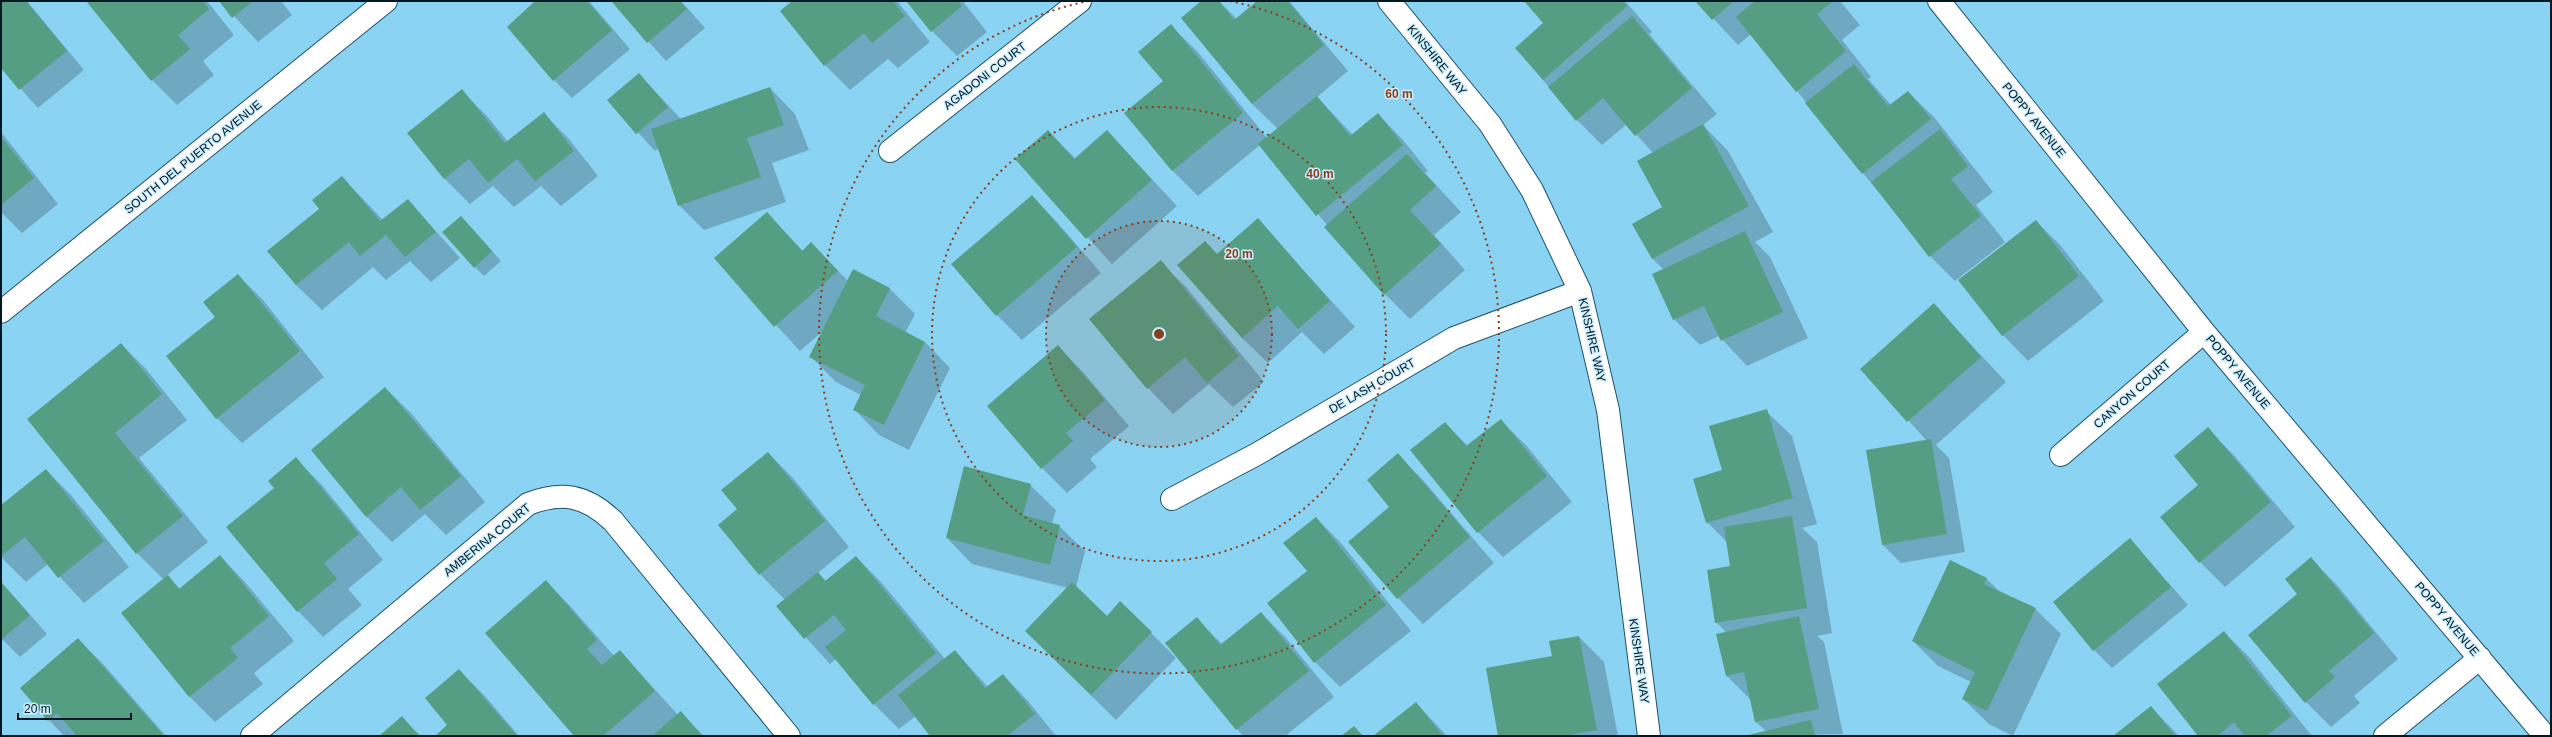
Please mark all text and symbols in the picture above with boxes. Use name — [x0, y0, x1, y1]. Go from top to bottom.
street label: KINSHIRE WAY — [1404, 22, 1470, 98]
street label: AGADONI COURT — [941, 39, 1030, 113]
street label: POPPY AVENUE — [2000, 80, 2068, 160]
text: 60 m — [1385, 87, 1413, 101]
street label: SOUTH DEL PUERTO AVENUE — [122, 97, 264, 217]
text: 40 m — [1306, 167, 1334, 181]
text: 20 m — [1225, 247, 1253, 261]
street label: KINSHIRE WAY — [1576, 297, 1608, 383]
centre of rings — [1152, 327, 1166, 341]
street label: POPPY AVENUE — [2203, 332, 2273, 412]
street label: DE LASH COURT — [1326, 355, 1418, 416]
street label: CANYON COURT — [2091, 356, 2174, 431]
street label: AMBERINA COURT — [441, 500, 534, 579]
street label: POPPY AVENUE — [2412, 579, 2482, 659]
street label: KINSHIRE WAY — [1626, 617, 1652, 705]
scale bar — [18, 695, 131, 721]
text: 20 m — [24, 702, 51, 716]

